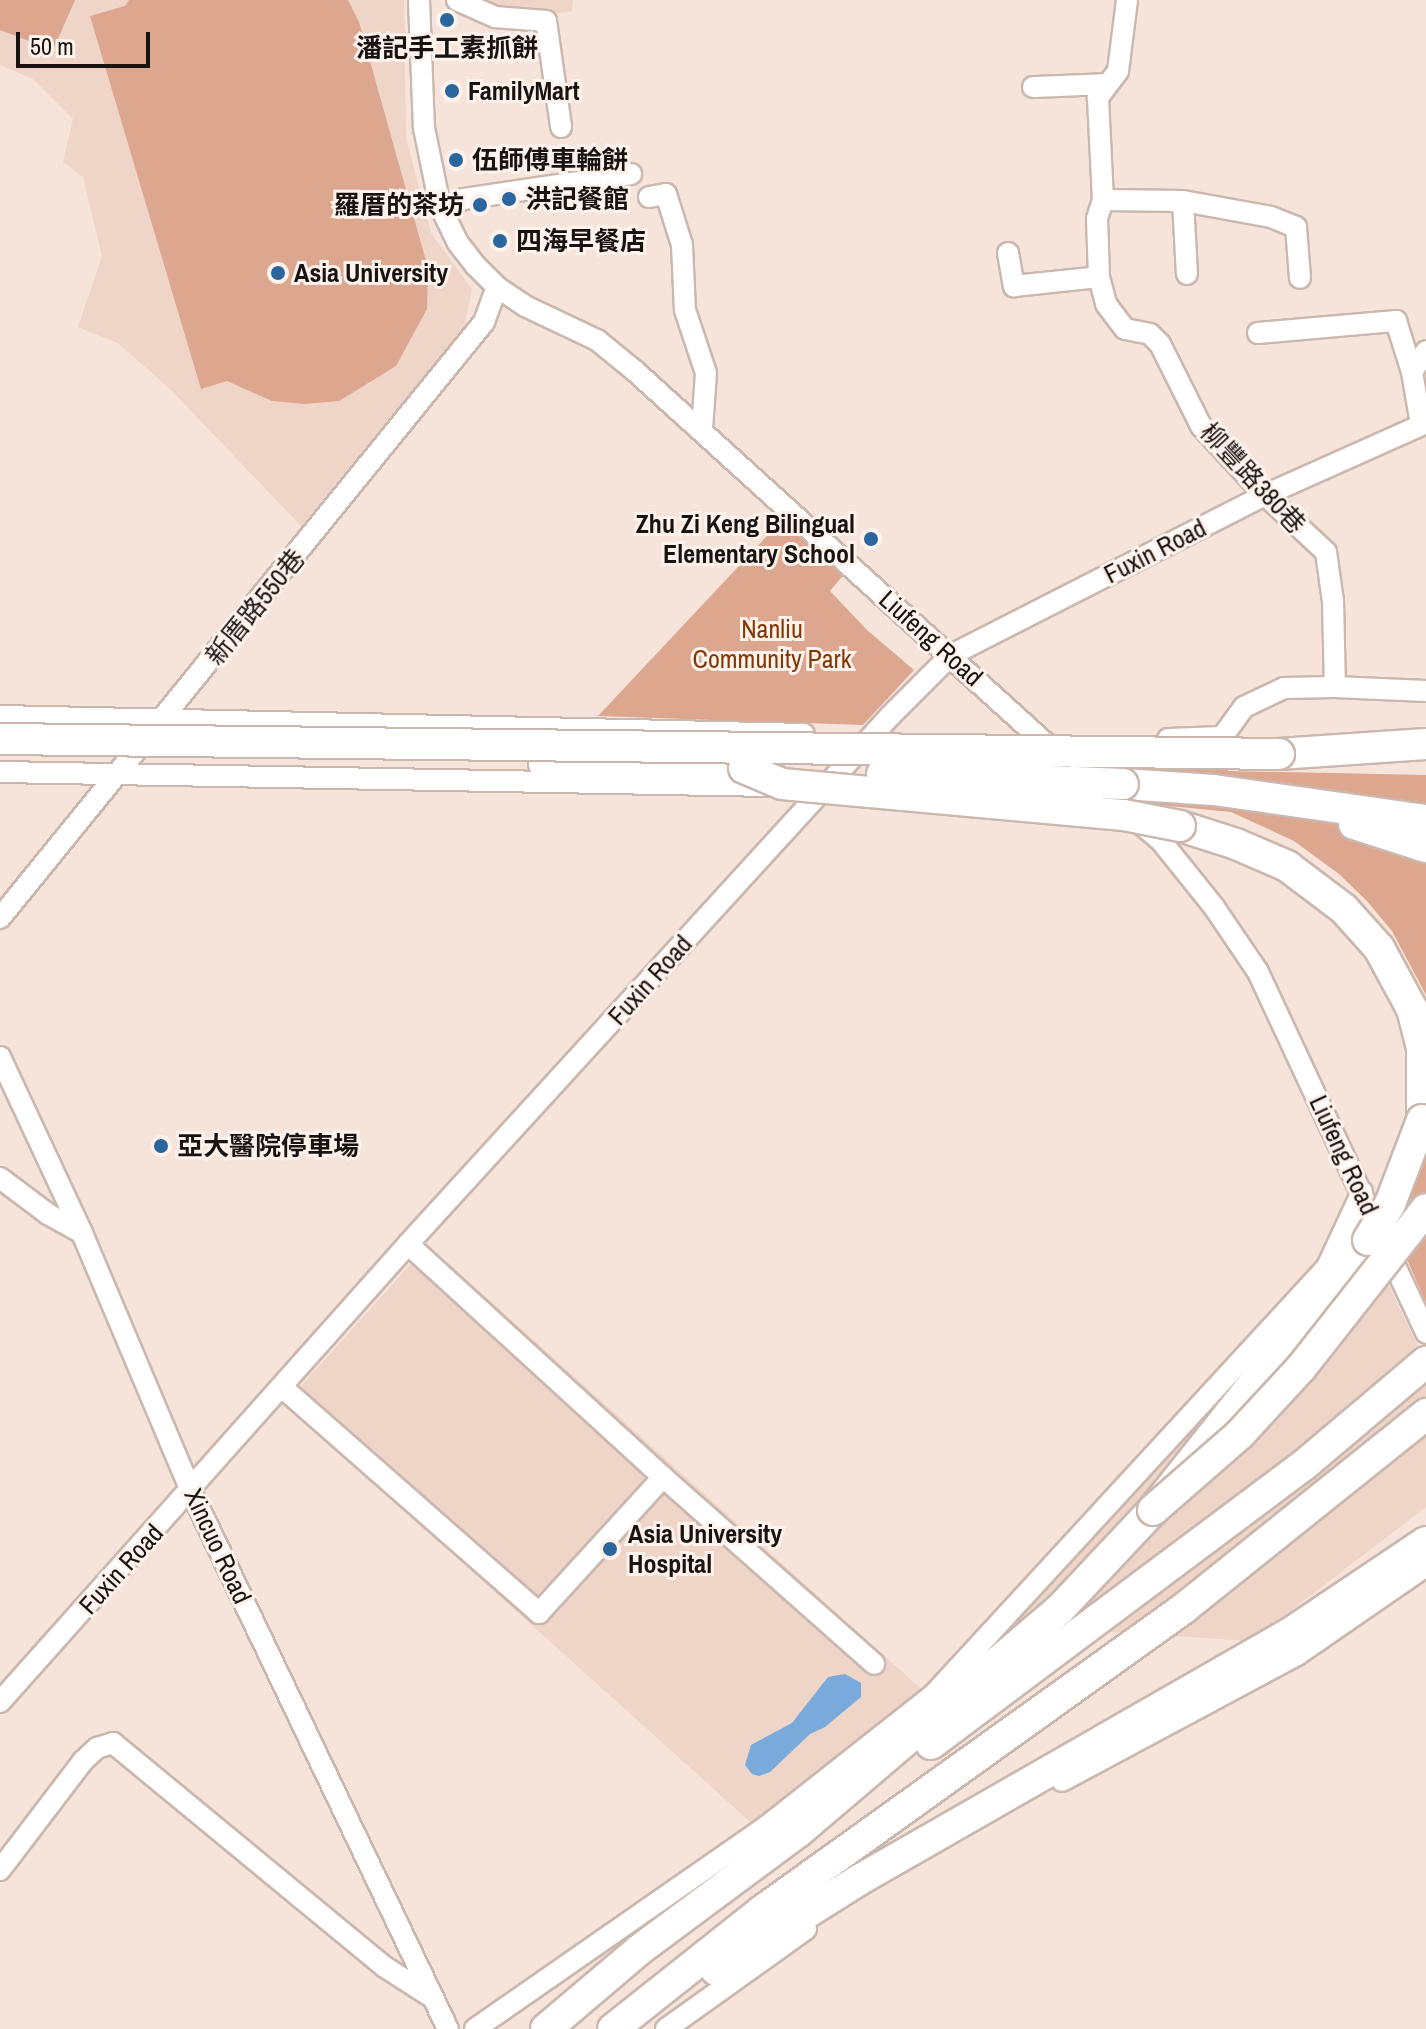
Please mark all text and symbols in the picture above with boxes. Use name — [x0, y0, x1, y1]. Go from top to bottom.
marker: 潘記手工素抓餅 — [438, 11, 456, 29]
scale bar — [20, 16, 154, 66]
text: 50 m — [30, 30, 74, 62]
place label: 潘記手工素抓餅 — [356, 32, 538, 64]
place label: FamilyMart — [468, 75, 580, 107]
marker: FamilyMart — [443, 82, 461, 100]
place label: 伍師傅車輪餅 — [472, 144, 628, 176]
marker: 伍師傅車輪餅 — [447, 151, 465, 169]
place label: 洪記餐館 — [525, 183, 629, 215]
place label: 羅厝的茶坊 — [334, 189, 464, 221]
marker: 洪記餐館 — [500, 190, 518, 208]
marker: 羅厝的茶坊 — [471, 196, 489, 214]
place label: 四海早餐店 — [516, 225, 646, 257]
marker: 四海早餐店 — [491, 232, 509, 250]
place label: Asia University — [294, 257, 448, 289]
marker: Asia University — [269, 264, 287, 282]
street label: 柳豐路380巷 — [1194, 416, 1312, 540]
place label: Zhu Zi Keng Bilingual Elementary School — [636, 508, 855, 570]
street label: Fuxin Road — [1099, 512, 1211, 590]
marker: Zhu Zi Keng Bilingual Elementary School — [862, 530, 880, 548]
street label: 新厝路550巷 — [199, 543, 311, 671]
street label: Liufeng Road — [873, 584, 989, 692]
park label: Nanliu Community Park — [693, 613, 851, 674]
street label: Fuxin Road — [602, 929, 698, 1031]
street label: Liufeng Road — [1303, 1090, 1385, 1220]
place label: 亞大醫院停車場 — [177, 1130, 359, 1162]
marker: 亞大醫院停車場 — [152, 1137, 170, 1155]
street label: Xincuo Road — [178, 1484, 258, 1608]
street label: Fuxin Road — [73, 1518, 169, 1620]
place label: Asia University Hospital — [628, 1518, 782, 1580]
marker: Asia University Hospital — [599, 1538, 621, 1560]

